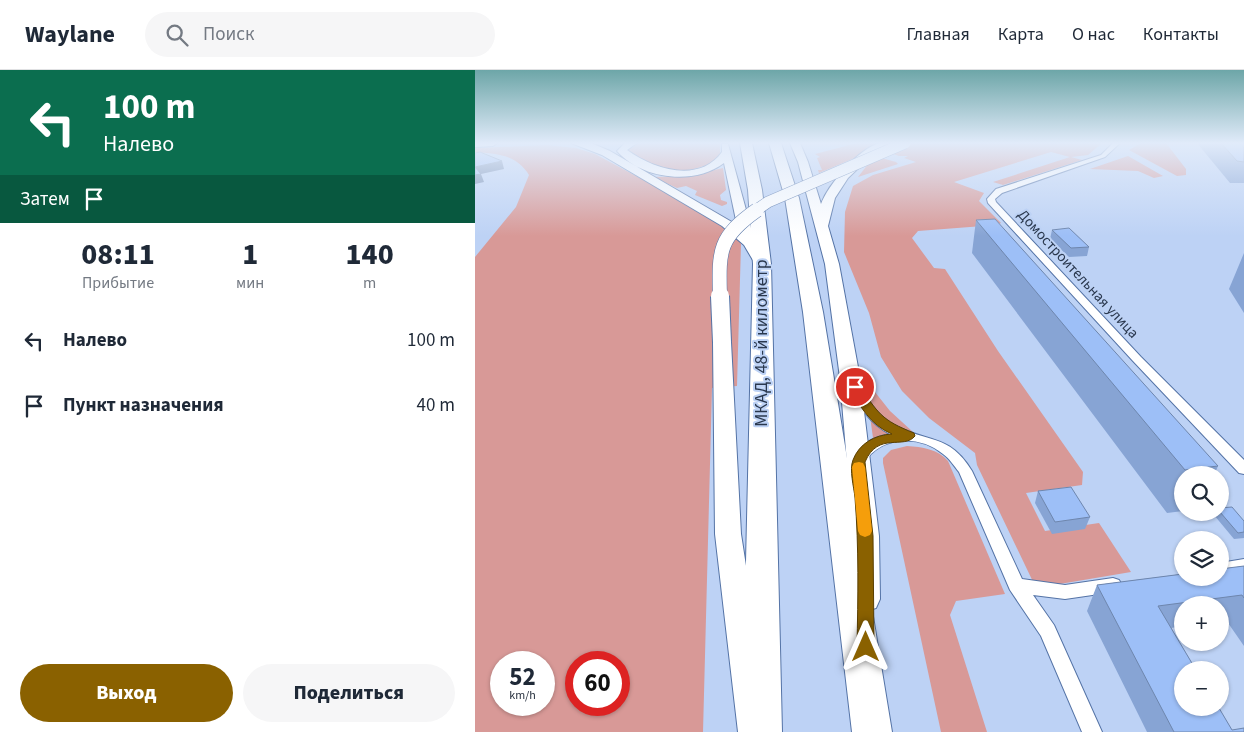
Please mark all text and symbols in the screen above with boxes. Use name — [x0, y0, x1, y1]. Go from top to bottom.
search box — [145, 12, 495, 57]
text: Waylane — [25, 17, 115, 52]
icon: search — [163, 21, 191, 49]
text: Поиск — [203, 21, 254, 48]
text: Главная — [907, 22, 970, 47]
text: Карта — [998, 22, 1044, 47]
text: О нас — [1072, 22, 1115, 47]
text: Контакты — [1143, 22, 1219, 47]
text: 100 m — [103, 82, 195, 132]
icon: left — [20, 90, 85, 155]
text: Налево — [103, 128, 174, 160]
icon: arrive — [80, 185, 108, 213]
text: Затем — [20, 186, 70, 213]
street label: Домостроительная улица — [1013, 205, 1143, 343]
text: 08:11 — [81, 233, 155, 276]
text: 1 — [242, 233, 258, 276]
text: 140 — [346, 233, 394, 276]
street label: МКАД, 48-й километр — [749, 259, 774, 427]
text: Прибытие — [82, 272, 154, 294]
text: мин — [236, 272, 264, 294]
text: m — [363, 272, 376, 294]
icon: left — [20, 327, 48, 355]
text: Налево — [63, 327, 127, 354]
text: 100 m — [407, 327, 455, 354]
pin — [834, 366, 876, 408]
icon: arrive — [841, 373, 869, 401]
icon: arrive — [20, 392, 48, 420]
text: Пункт назначения — [63, 392, 224, 419]
text: 40 m — [417, 392, 455, 419]
map controls — [1174, 466, 1229, 716]
button: search — [1174, 466, 1229, 521]
button: layers — [1174, 531, 1229, 586]
button: + — [1174, 596, 1229, 651]
position arrow — [839, 620, 891, 672]
speed limit sign: 60 — [565, 651, 630, 716]
text: 52 — [509, 659, 536, 695]
button: − — [1174, 661, 1229, 716]
button: Выход — [20, 664, 233, 722]
button: Поделиться — [243, 664, 455, 722]
text: km/h — [509, 687, 536, 704]

